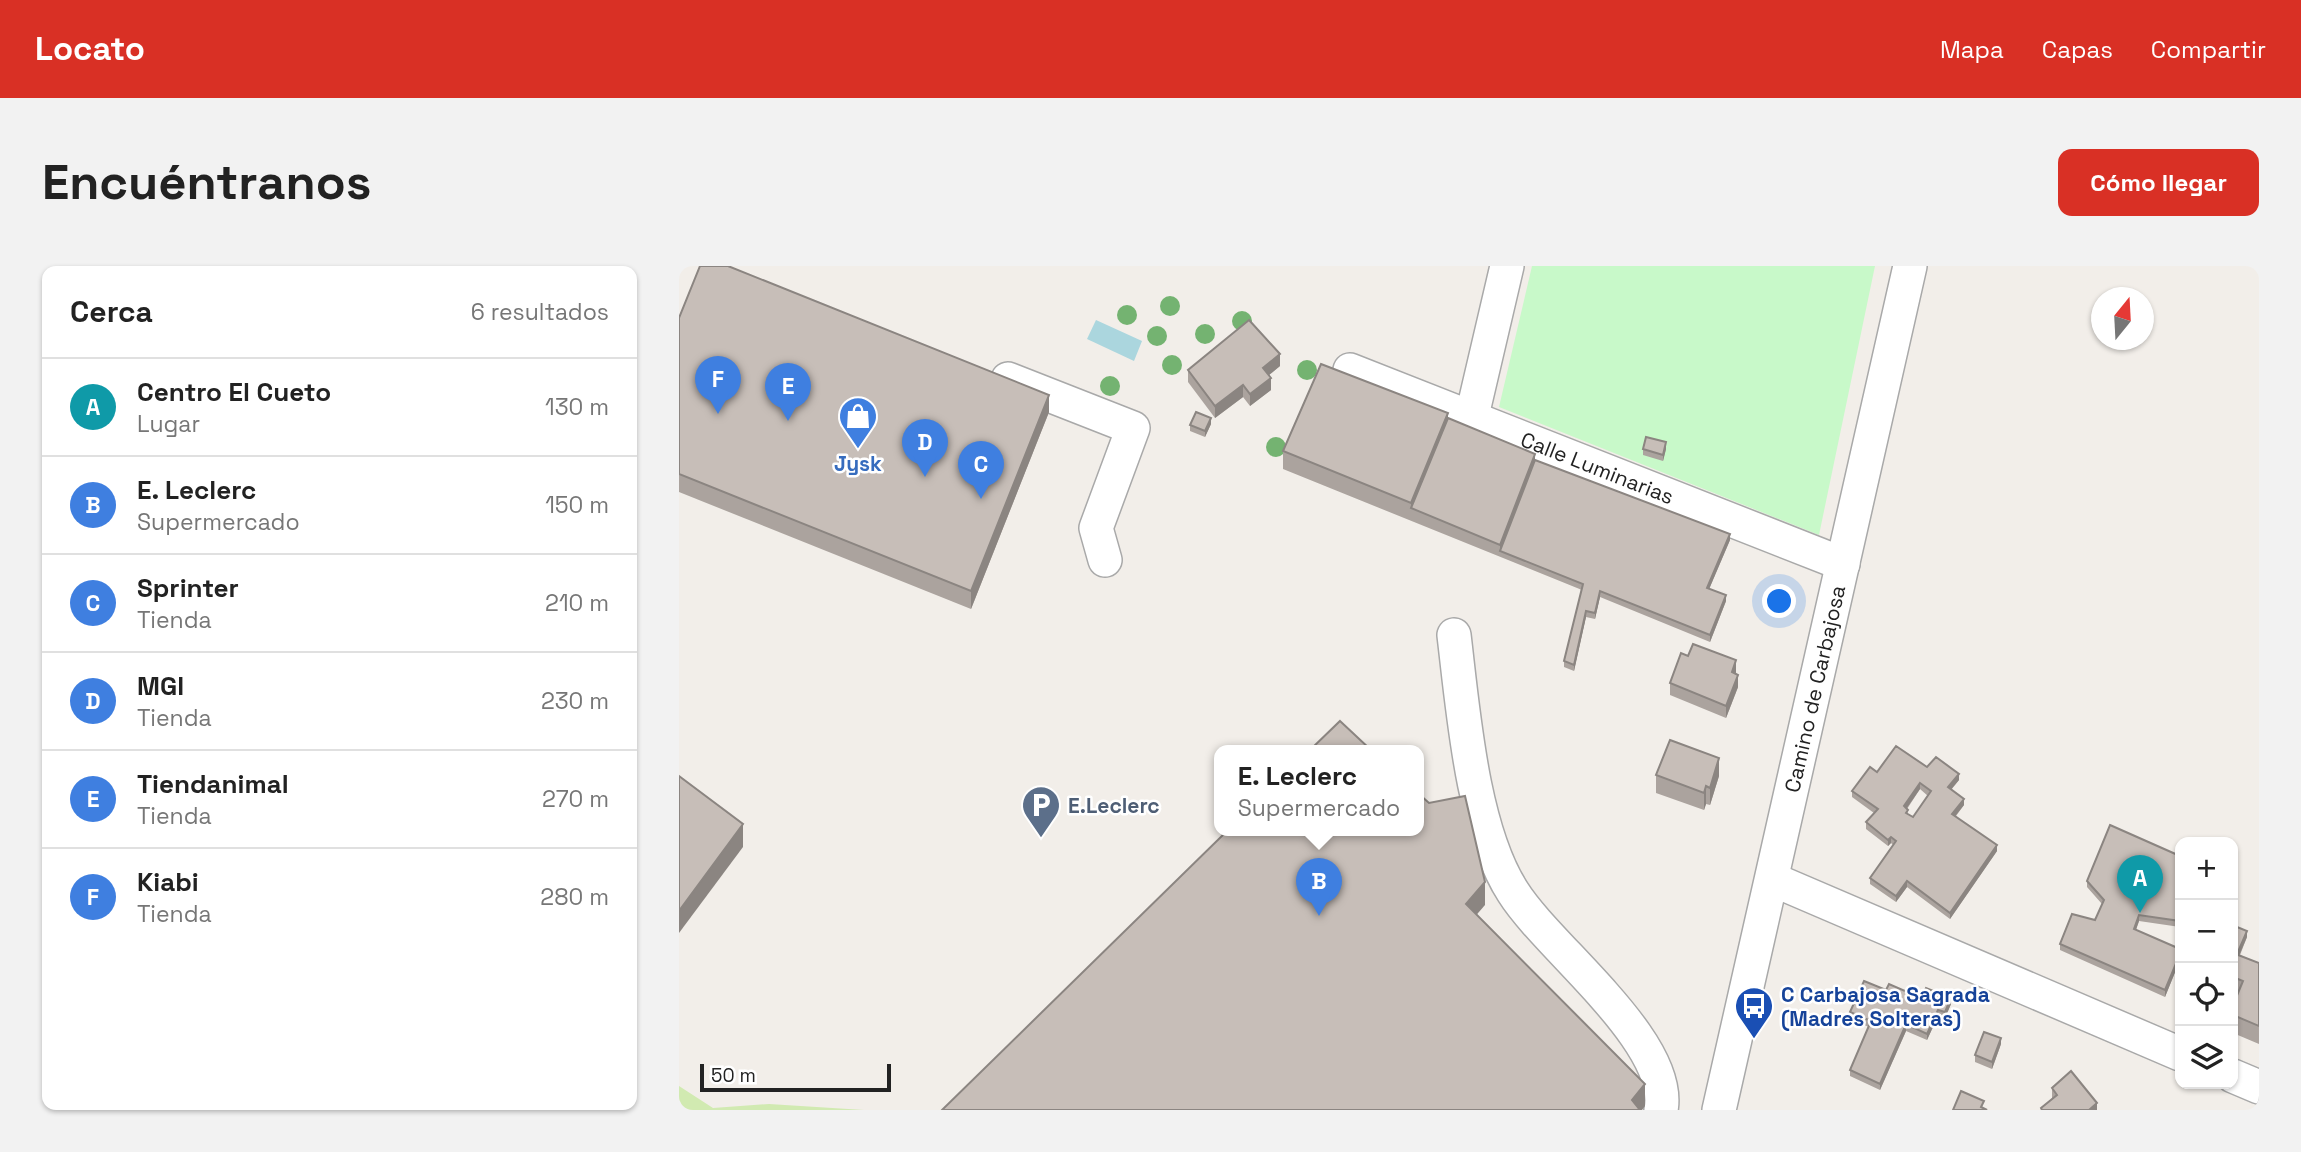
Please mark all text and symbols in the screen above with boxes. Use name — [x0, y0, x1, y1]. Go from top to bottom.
text: Locato — [35, 28, 145, 70]
text: Mapa — [1940, 34, 2004, 65]
text: Capas — [2042, 34, 2113, 65]
text: Compartir — [2151, 34, 2266, 65]
button: Cómo llegar — [2058, 149, 2259, 216]
text: Encuéntranos — [42, 151, 371, 213]
north arrow — [2091, 287, 2154, 350]
text: Cerca — [70, 292, 153, 331]
text: 6 resultados — [471, 297, 609, 327]
pin: F — [695, 356, 741, 414]
pin: E — [765, 363, 811, 421]
text: Centro El Cueto — [137, 375, 331, 409]
text: A — [86, 392, 100, 422]
text: 130 m — [545, 392, 609, 422]
shop icon: Jysk — [837, 395, 879, 450]
text: Lugar — [137, 409, 200, 439]
pin: D — [902, 419, 948, 477]
street label: Calle Luminarias — [1517, 425, 1678, 510]
pin: C — [958, 441, 1004, 499]
place label: Jysk — [834, 450, 882, 477]
text: E. Leclerc — [137, 473, 256, 507]
text: B — [85, 490, 101, 520]
text: 150 m — [545, 490, 609, 520]
text: Supermercado — [137, 507, 300, 537]
text: Sprinter — [137, 571, 239, 605]
street label: Camino de Carbajosa — [1778, 582, 1851, 795]
your location — [1762, 584, 1796, 618]
text: C — [86, 588, 100, 618]
text: 210 m — [545, 588, 609, 618]
text: Tienda — [137, 605, 212, 635]
text: MGI — [137, 669, 184, 703]
text: D — [85, 686, 101, 716]
text: 230 m — [541, 686, 609, 716]
text: Tienda — [137, 703, 212, 733]
popup — [1214, 745, 1424, 836]
text: E. Leclerc — [1238, 759, 1357, 793]
text: Tiendanimal — [137, 767, 289, 801]
text: E — [87, 784, 99, 814]
text: 270 m — [542, 784, 609, 814]
parking icon: E.Leclerc — [1020, 784, 1062, 839]
place label: E.Leclerc — [1068, 792, 1160, 819]
text: Supermercado — [1238, 793, 1400, 823]
text: Tienda — [137, 801, 212, 831]
map controls — [2175, 837, 2238, 1089]
button: + — [2175, 837, 2238, 900]
pin: A — [2117, 855, 2163, 913]
pin: B — [1296, 858, 1342, 916]
text: Kiabi — [137, 865, 199, 899]
text: F — [87, 882, 99, 912]
text: 280 m — [540, 882, 609, 912]
text: Tienda — [137, 899, 212, 929]
button: − — [2175, 900, 2238, 963]
button: locate — [2175, 963, 2238, 1026]
place label: C Carbajosa Sagrada (Madres Solteras) — [1781, 981, 1990, 1032]
bus stop icon: C Carbajosa Sagrada (Madres Solteras) — [1733, 985, 1775, 1040]
button: layers — [2175, 1026, 2238, 1089]
scale bar — [700, 1061, 891, 1093]
text: 50 m — [711, 1063, 756, 1088]

